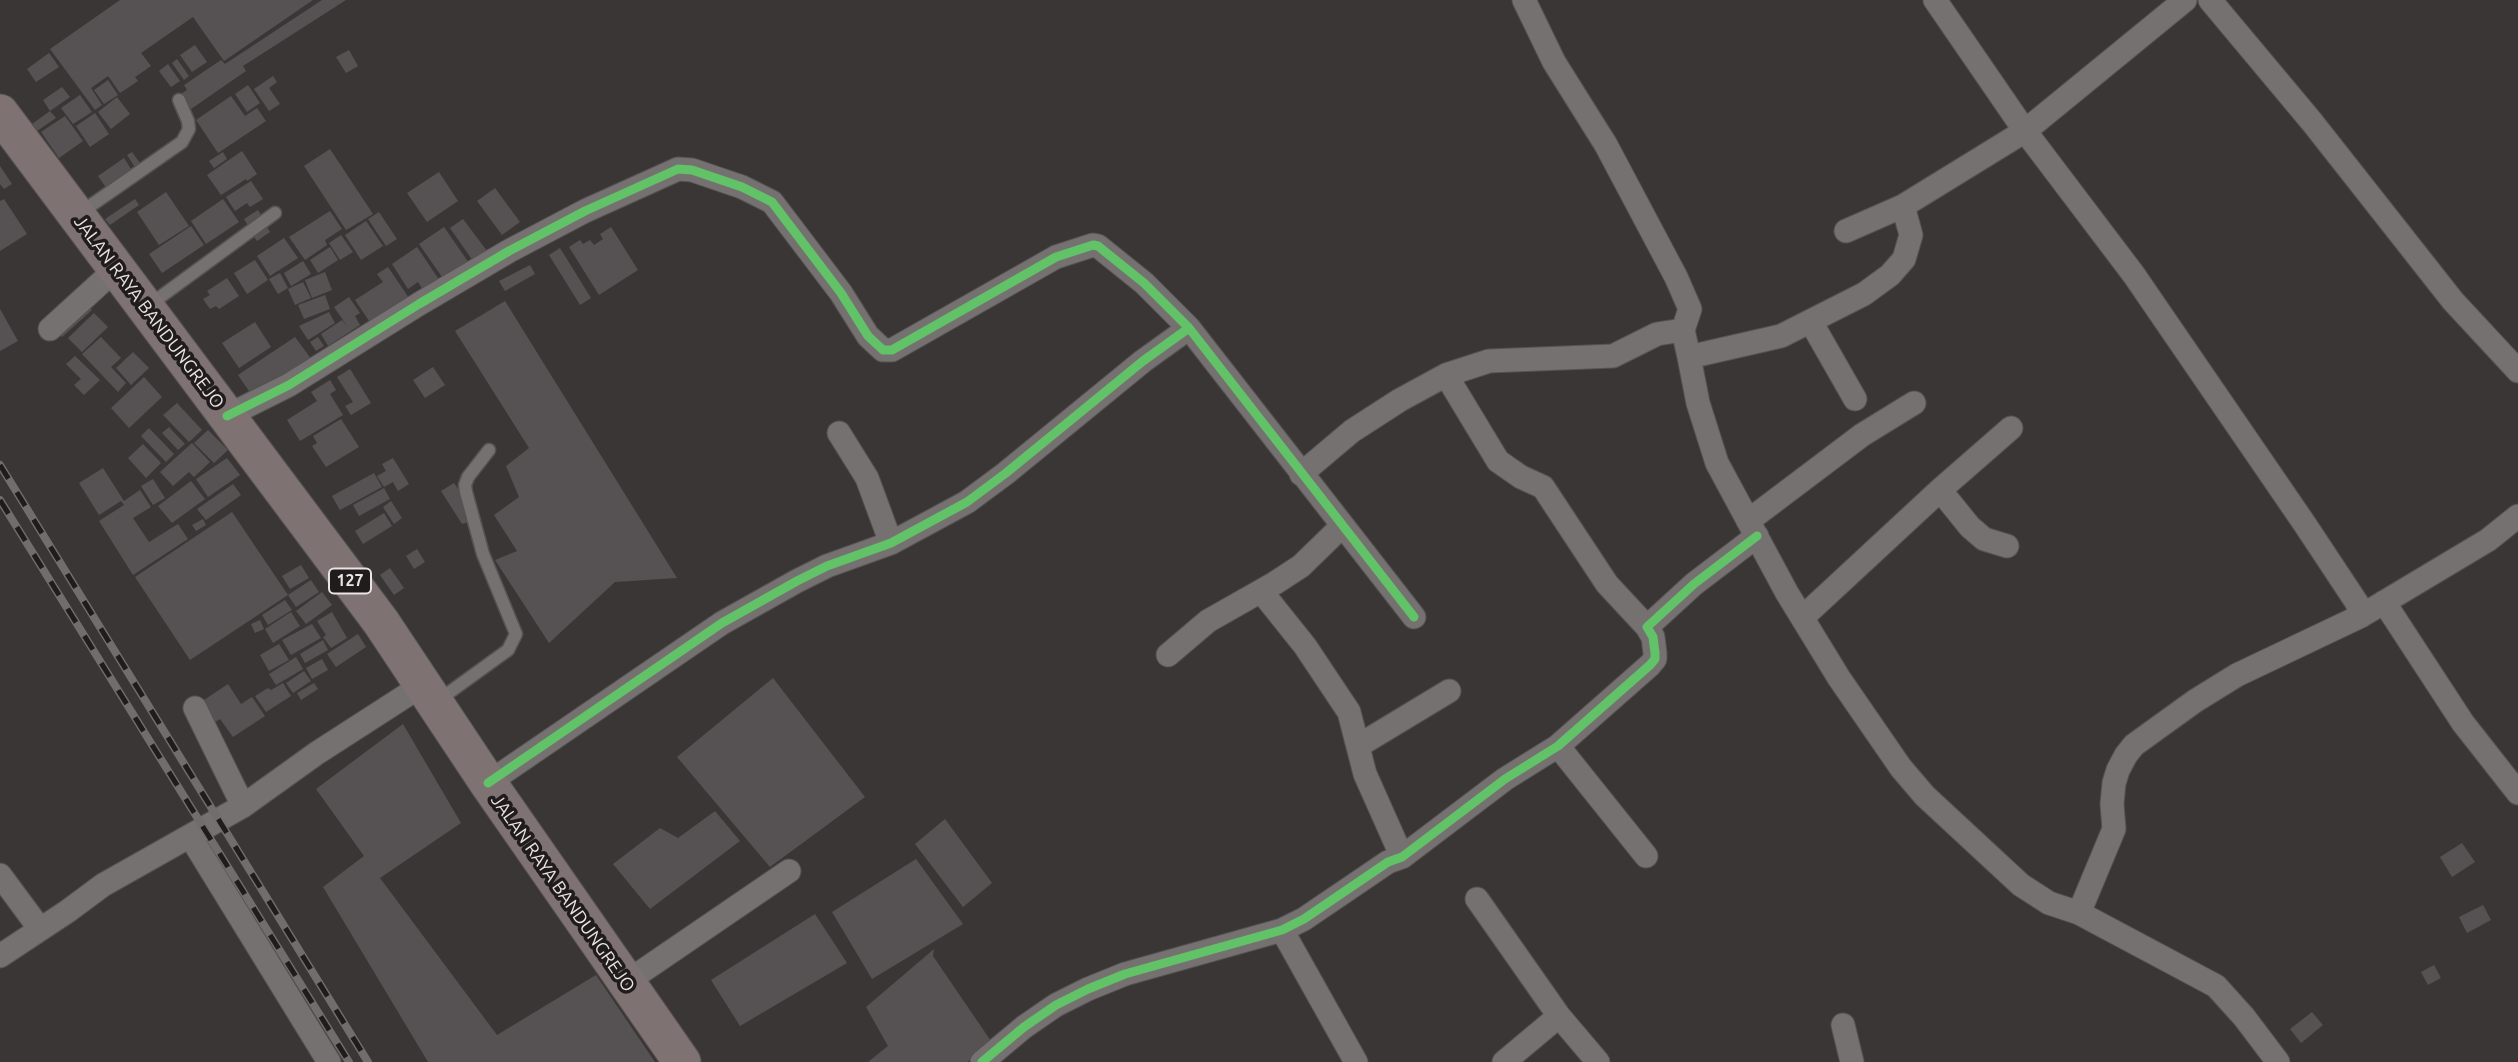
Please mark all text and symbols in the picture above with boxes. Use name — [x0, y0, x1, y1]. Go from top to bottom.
street label: JALAN RAYA BANDUNGREJO — [69, 211, 229, 413]
road number: 127 — [329, 568, 371, 594]
street label: JALAN RAYA BANDUNGREJO — [486, 790, 640, 996]

